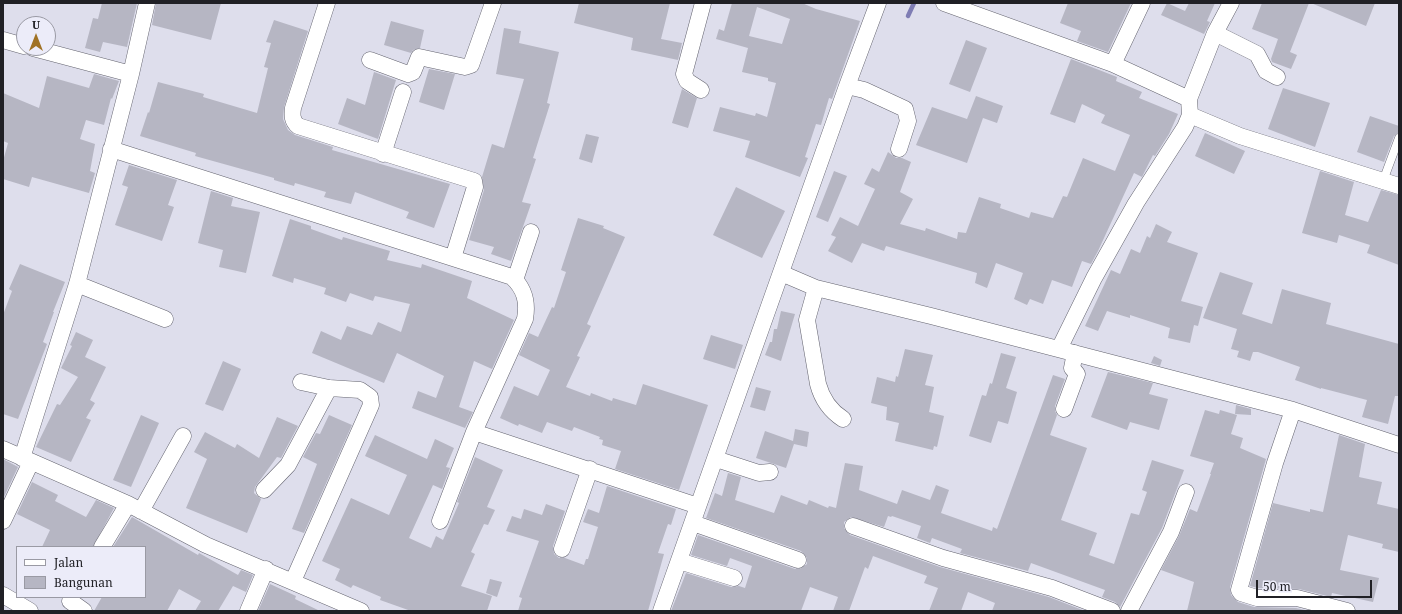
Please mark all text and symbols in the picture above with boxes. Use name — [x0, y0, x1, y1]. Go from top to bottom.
north arrow — [16, 16, 56, 56]
text: U — [32, 17, 40, 32]
legend — [16, 546, 146, 598]
text: Jalan — [54, 554, 83, 571]
scale bar — [1258, 572, 1374, 598]
text: Bangunan — [54, 574, 113, 591]
text: 50 m — [1263, 578, 1291, 595]

